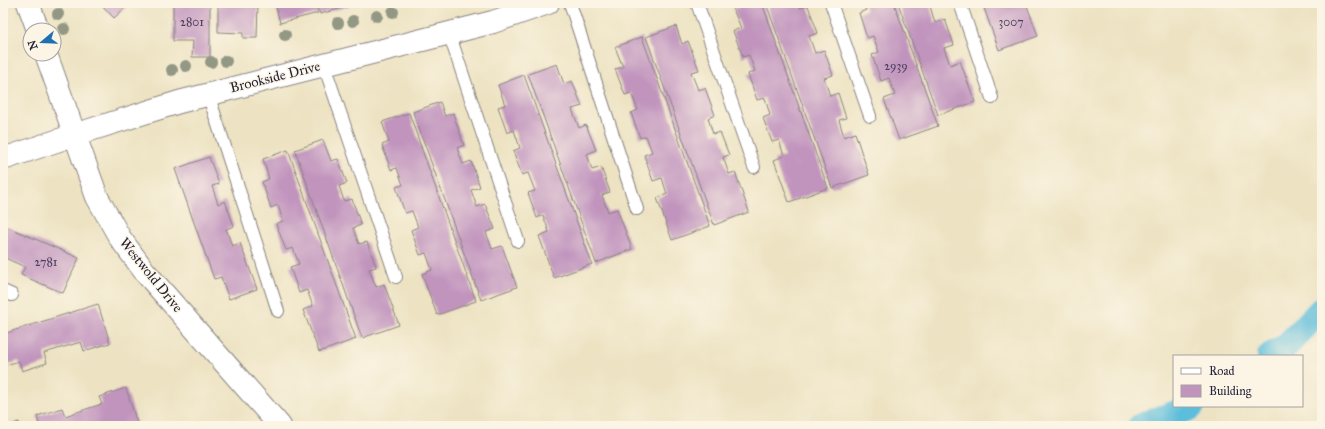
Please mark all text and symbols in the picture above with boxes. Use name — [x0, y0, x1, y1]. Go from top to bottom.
house number: 2801 — [180, 15, 204, 29]
house number: 3007 — [998, 15, 1024, 29]
north arrow — [22, 22, 62, 62]
text: N — [25, 38, 41, 52]
street label: Brookside Drive — [228, 58, 322, 96]
house number: 2939 — [884, 59, 908, 73]
street label: Westwold Drive — [116, 234, 186, 316]
house number: 2781 — [34, 255, 58, 269]
legend — [1173, 355, 1303, 407]
text: Road — [1209, 364, 1235, 378]
text: Building — [1209, 384, 1252, 399]

